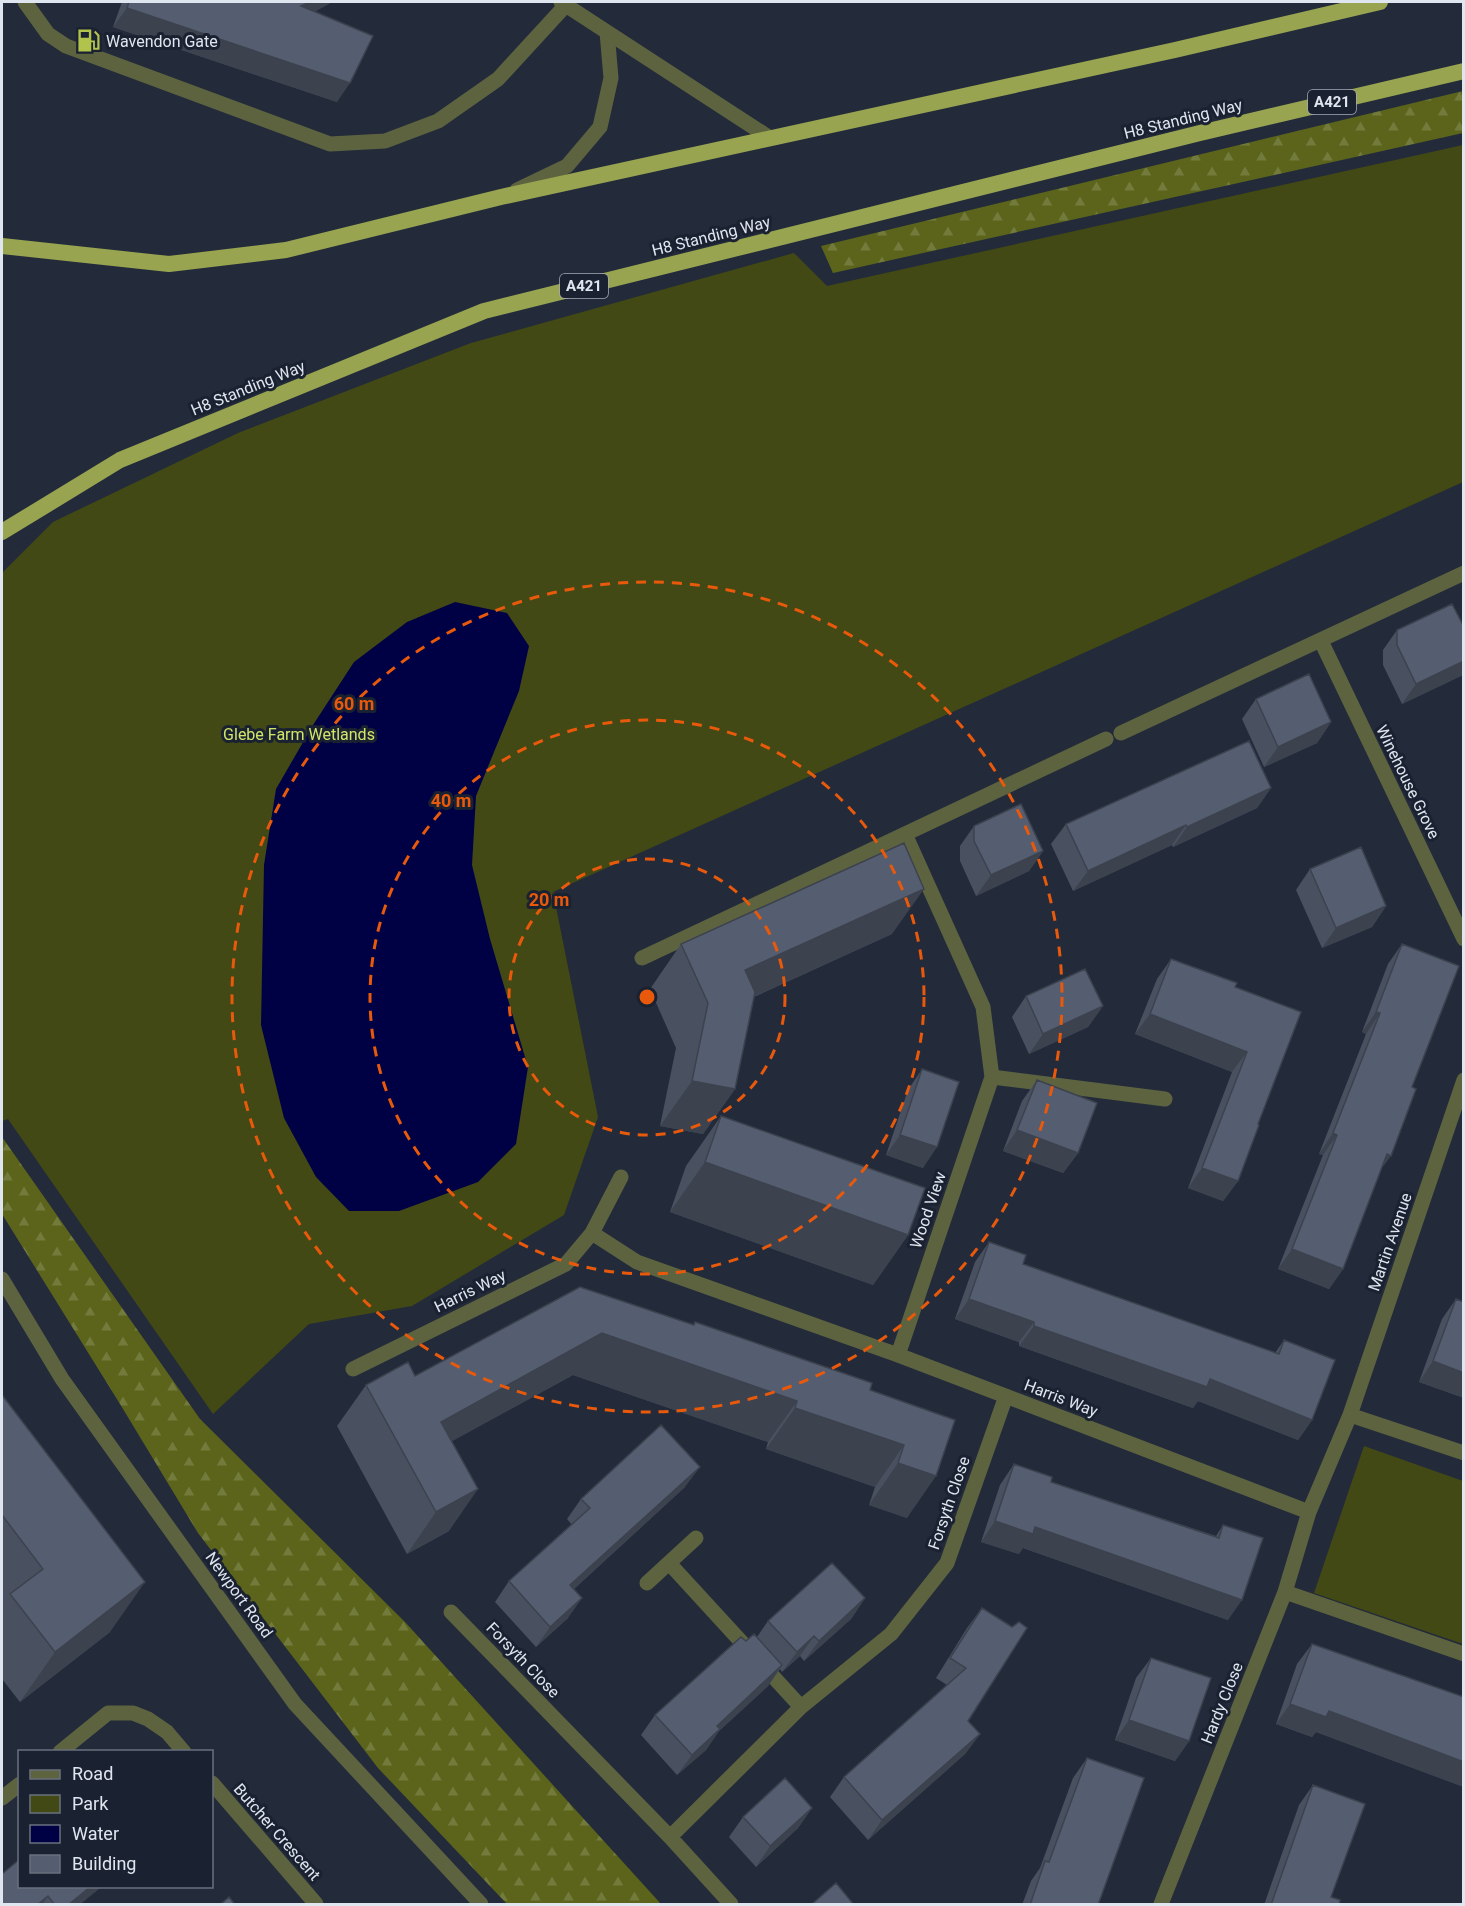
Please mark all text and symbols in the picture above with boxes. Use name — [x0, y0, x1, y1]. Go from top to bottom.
fuel station icon: Wavendon Gate — [75, 28, 101, 54]
place label: Wavendon Gate — [106, 32, 218, 51]
road number: A421 — [1308, 90, 1356, 114]
street label: H8 Standing Way — [1122, 95, 1245, 143]
street label: H8 Standing Way — [650, 212, 773, 260]
road number: A421 — [560, 274, 608, 298]
street label: H8 Standing Way — [188, 356, 308, 420]
text: 60 m — [334, 693, 374, 714]
street label: Winehouse Grove — [1372, 722, 1444, 842]
park label: Glebe Farm Wetlands — [223, 725, 375, 744]
text: 40 m — [431, 790, 471, 811]
text: 20 m — [529, 889, 569, 910]
centre of rings — [637, 987, 657, 1007]
street label: Wood View — [906, 1169, 950, 1251]
street label: Martin Avenue — [1364, 1190, 1416, 1294]
street label: Harris Way — [431, 1265, 509, 1316]
street label: Harris Way — [1022, 1375, 1101, 1421]
street label: Forsyth Close — [924, 1454, 974, 1552]
street label: Newport Road — [201, 1548, 277, 1642]
street label: Forsyth Close — [482, 1618, 564, 1702]
street label: Hardy Close — [1197, 1660, 1247, 1746]
legend — [18, 1750, 213, 1888]
text: Road — [72, 1763, 113, 1784]
street label: Butcher Crescent — [230, 1780, 324, 1884]
text: Park — [72, 1793, 109, 1814]
text: Water — [72, 1823, 119, 1844]
text: Building — [72, 1853, 136, 1874]

